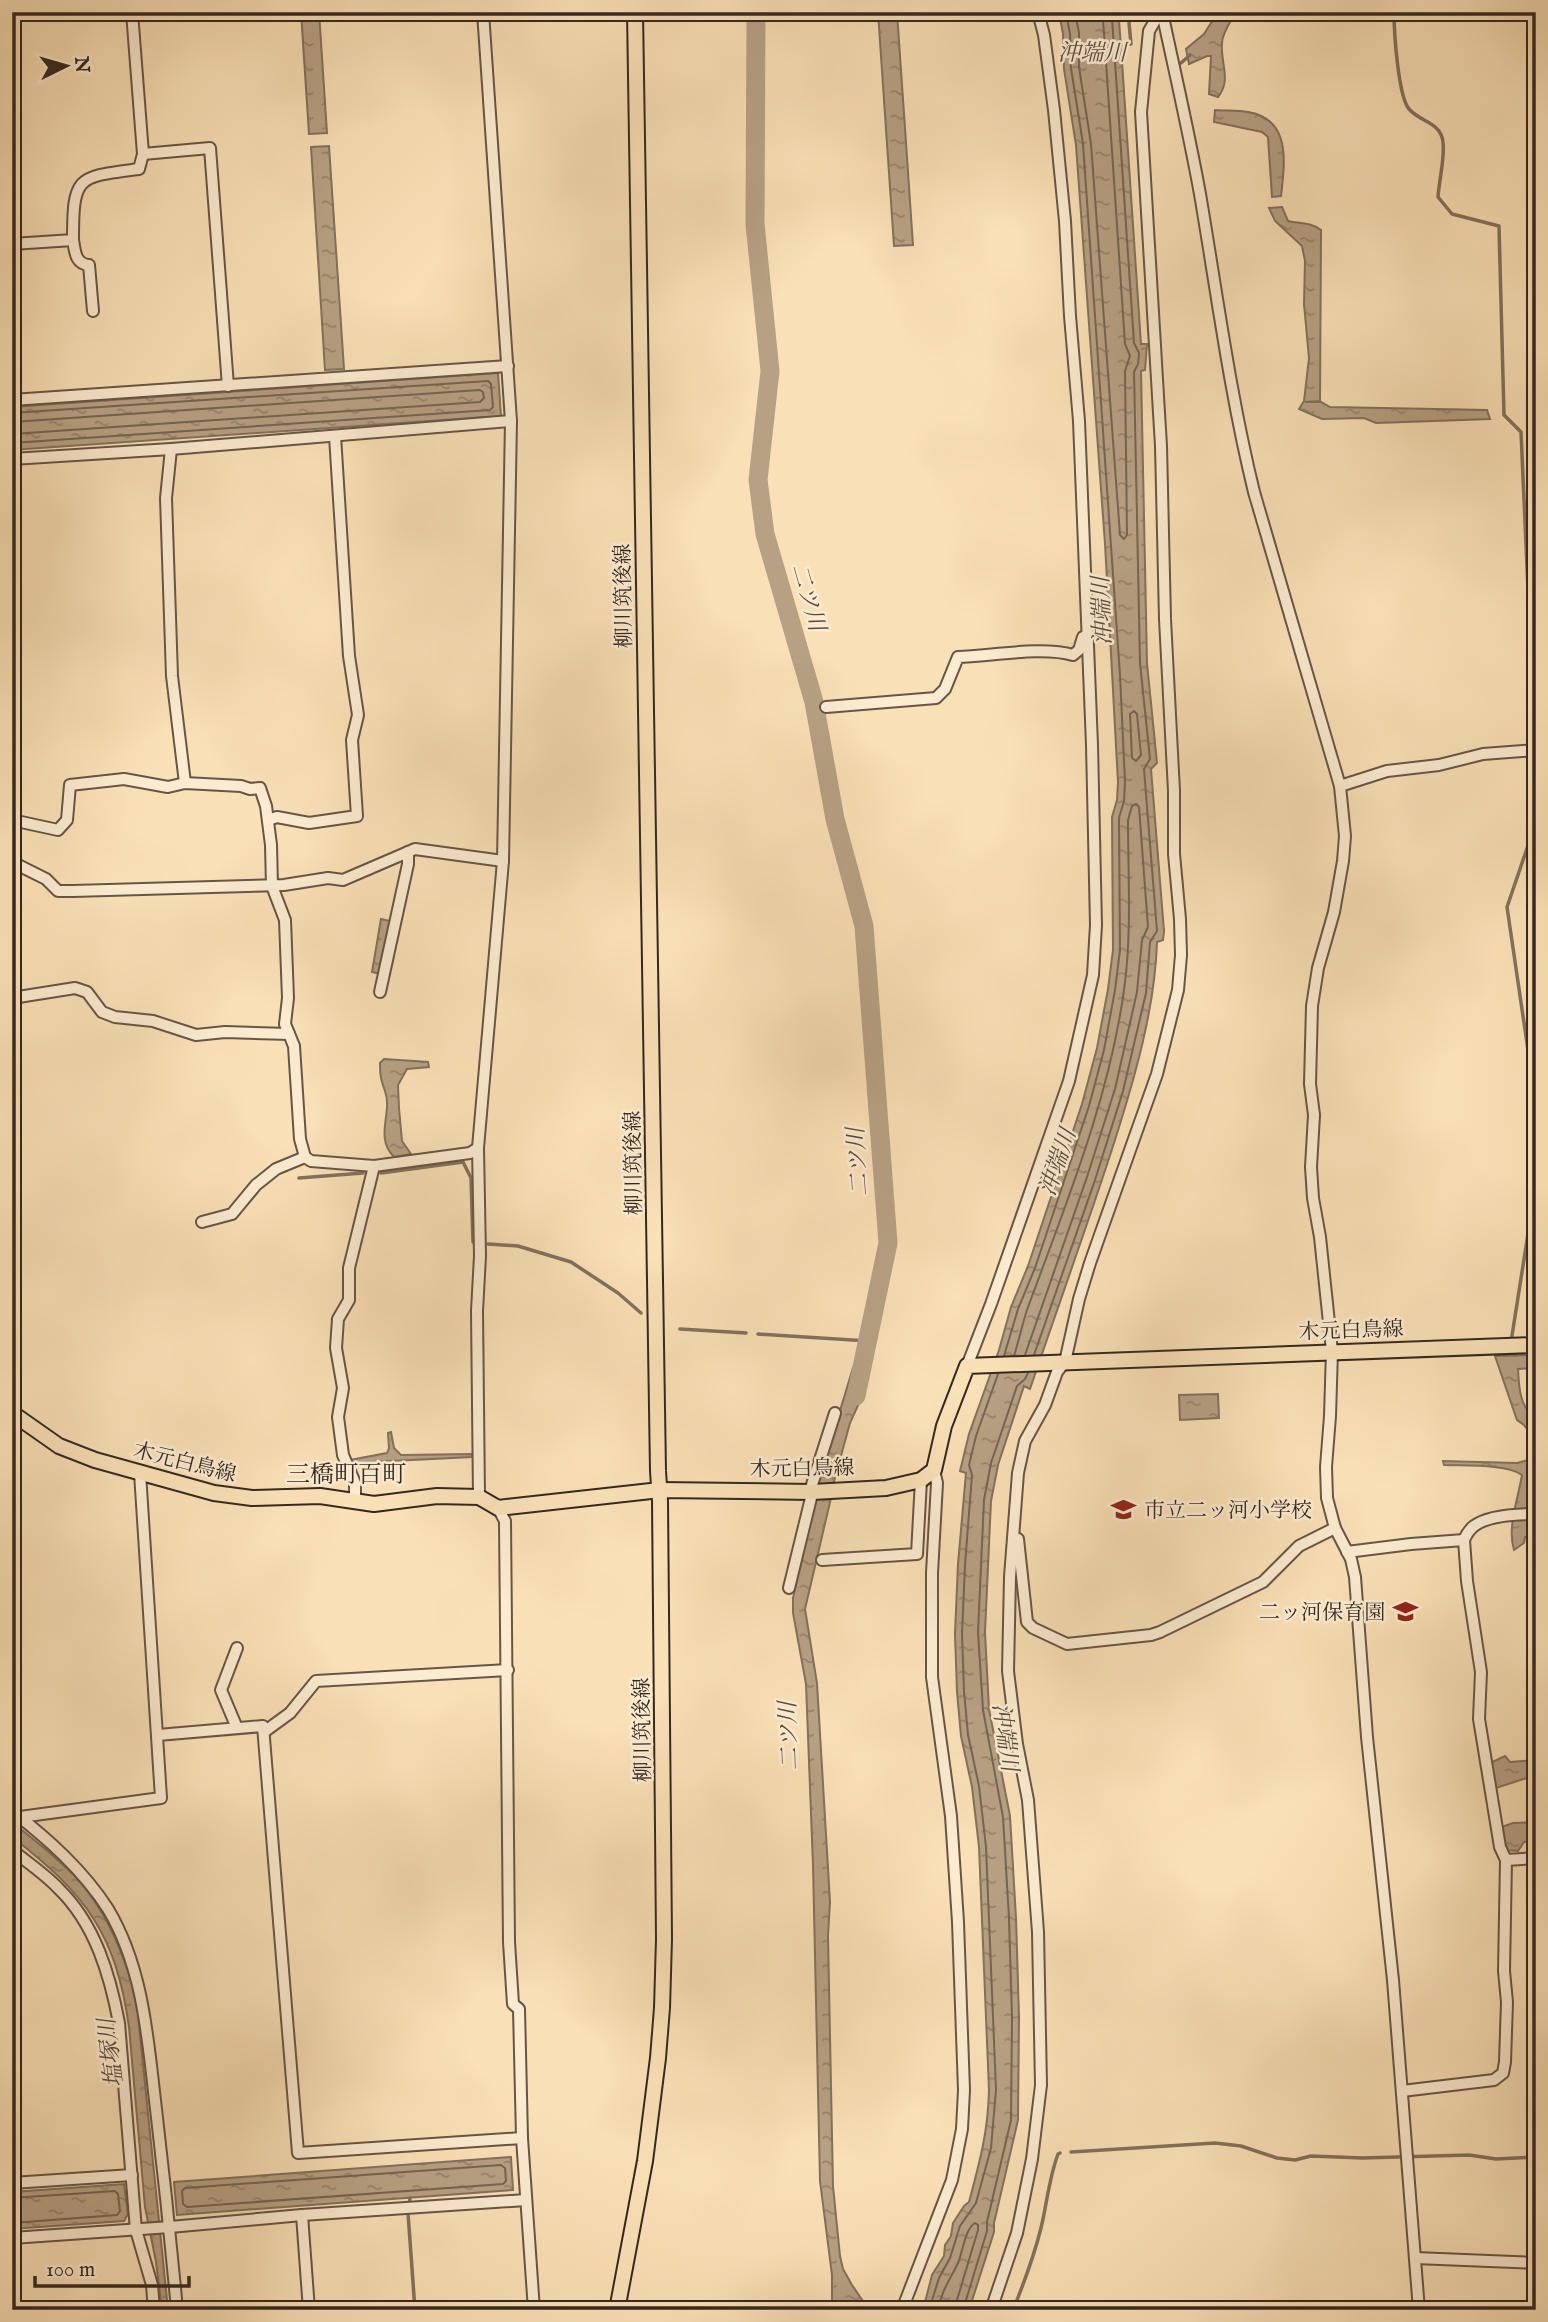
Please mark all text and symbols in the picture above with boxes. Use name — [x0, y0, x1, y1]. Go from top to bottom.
north arrow — [32, 32, 102, 102]
water label: 沖端川 — [1058, 39, 1130, 68]
text: N — [68, 54, 94, 74]
street label: 柳川筑後線 — [610, 543, 639, 649]
water label: 二ツ川 — [784, 560, 832, 637]
water label: 沖端川 — [1087, 573, 1118, 646]
street label: 柳川筑後線 — [620, 1110, 649, 1216]
water label: 沖端川 — [1033, 1122, 1084, 1200]
water label: 二ツ川 — [841, 1123, 875, 1197]
street label: 木元白鳥線 — [1298, 1316, 1404, 1347]
street label: 木元白鳥線 — [130, 1438, 239, 1489]
street label: 木元白鳥線 — [749, 1455, 855, 1484]
district label: 三橋町百町 — [286, 1460, 406, 1491]
school or university icon: 市立二ッ河小学校 — [1110, 1496, 1138, 1524]
place label: 市立二ッ河小学校 — [1144, 1498, 1312, 1525]
school or university icon: 二ッ河保育園 — [1391, 1598, 1419, 1626]
place label: 二ッ河保育園 — [1259, 1600, 1385, 1627]
street label: 柳川筑後線 — [629, 1677, 658, 1783]
water label: 二ツ川 — [774, 1698, 805, 1771]
water label: 沖端川 — [985, 1701, 1024, 1776]
water label: 塩塚川 — [93, 2014, 130, 2089]
scale bar — [35, 2245, 189, 2289]
text: 100 m — [46, 2257, 95, 2284]

